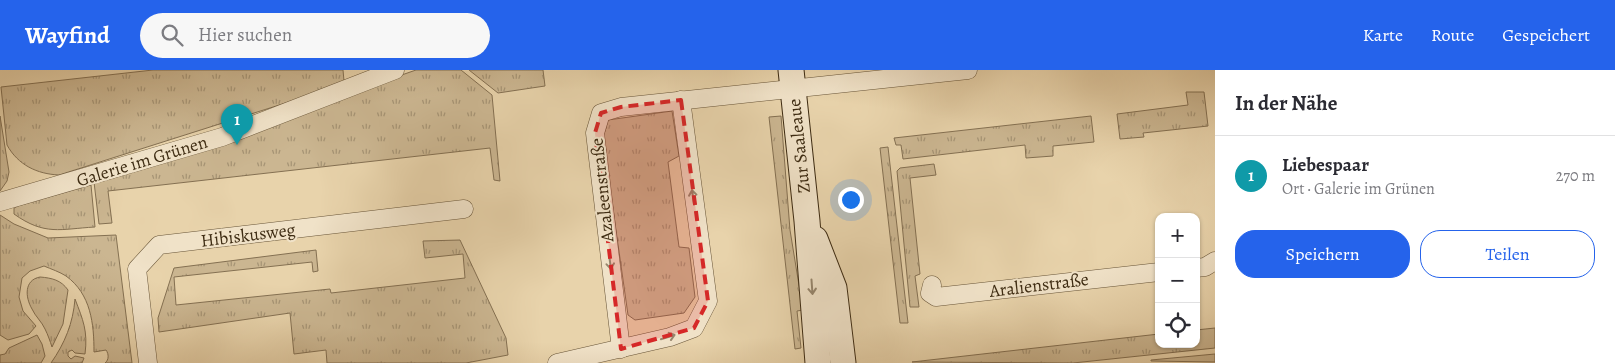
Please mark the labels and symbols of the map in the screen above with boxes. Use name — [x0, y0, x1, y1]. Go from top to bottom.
street label: Zur Saaleaue — [782, 98, 816, 194]
pin: 1 — [221, 104, 253, 145]
street label: Galerie im Grünen — [73, 130, 211, 192]
street label: Azaleenstraße — [585, 137, 620, 244]
your location — [838, 187, 864, 213]
one-way arrow — [688, 189, 698, 205]
street label: Hibiskusweg — [199, 217, 297, 253]
one-way arrow — [605, 253, 615, 269]
street label: Aralienstraße — [987, 267, 1090, 303]
one-way arrow — [807, 279, 816, 295]
one-way arrow — [660, 332, 676, 341]

